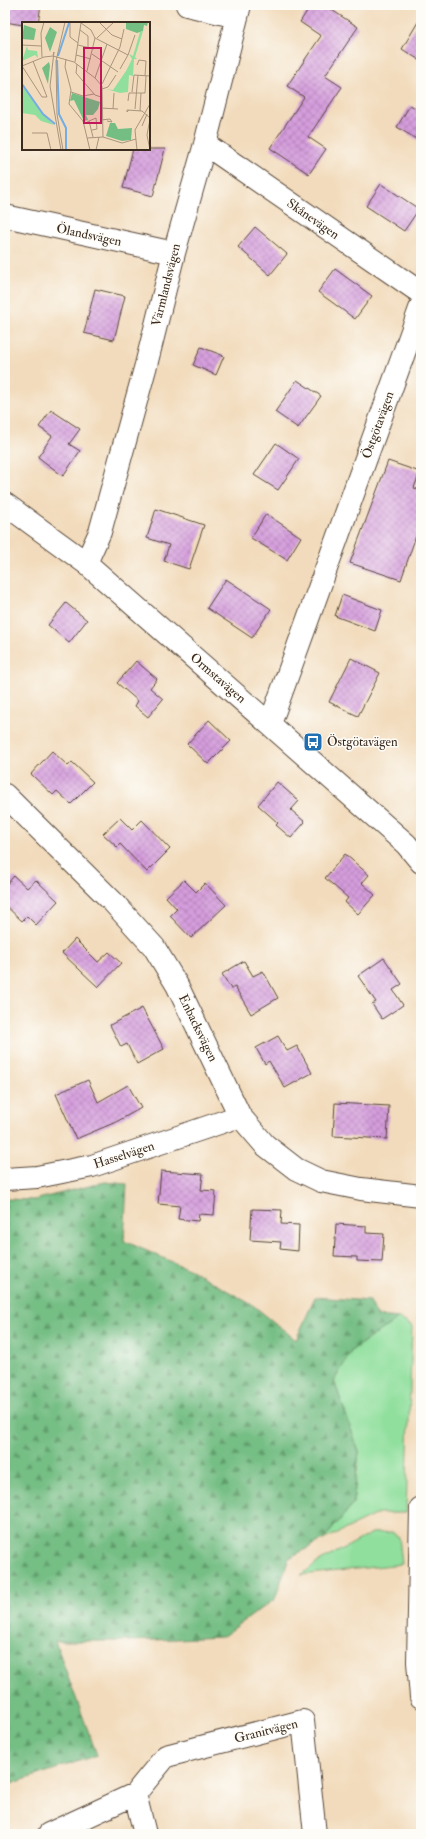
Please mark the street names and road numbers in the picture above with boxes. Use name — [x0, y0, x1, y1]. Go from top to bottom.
street label: Skånevägen — [284, 195, 342, 243]
street label: Ölandsvägen — [55, 220, 123, 250]
street label: Värmlandsvägen — [148, 242, 184, 328]
street label: Östgötavägen — [358, 389, 398, 461]
street label: Ormstavägen — [187, 649, 249, 707]
street label: Enbacksvägen — [175, 992, 221, 1065]
street label: Hasselvägen — [92, 1138, 157, 1172]
street label: Granitvägen — [233, 1715, 300, 1747]

